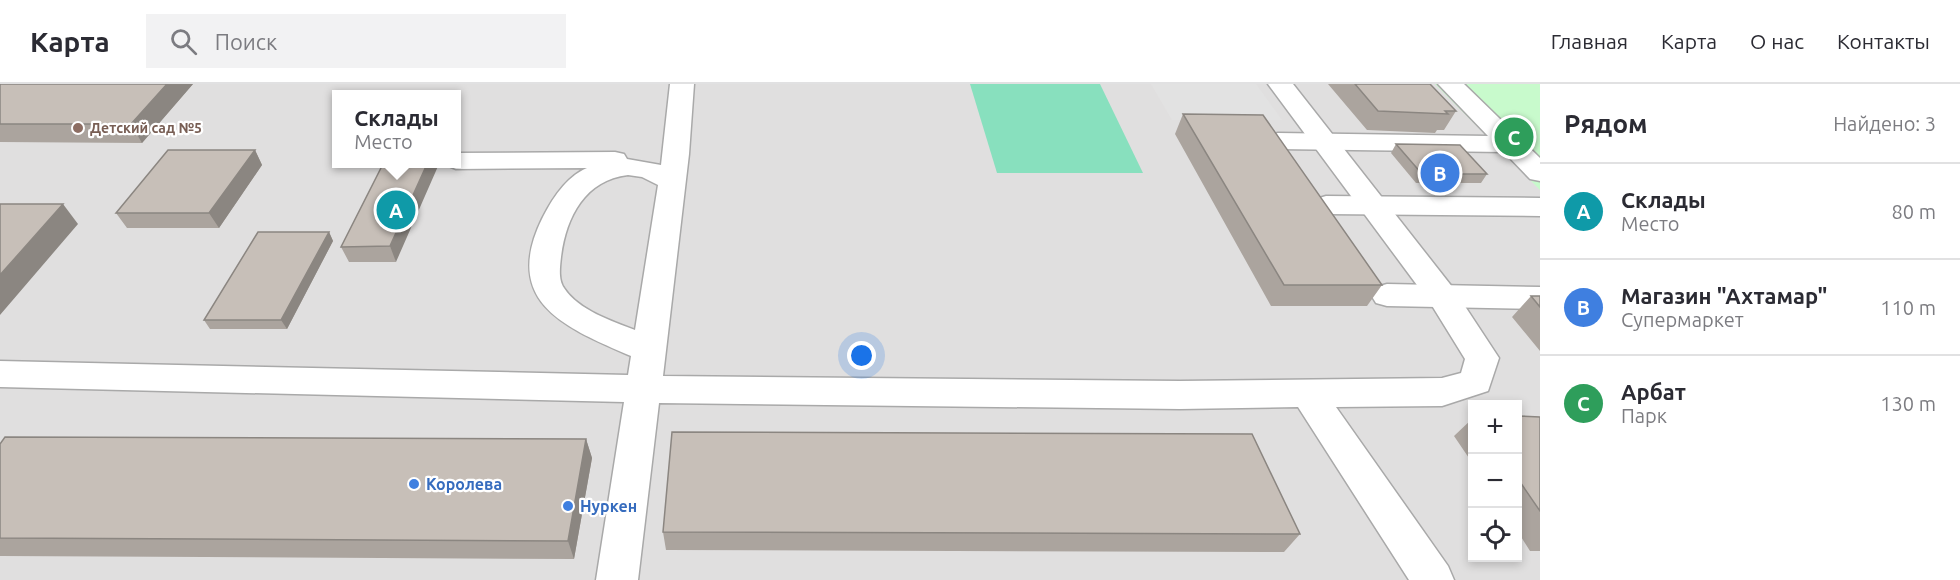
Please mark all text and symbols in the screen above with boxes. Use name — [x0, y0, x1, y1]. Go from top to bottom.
search box — [146, 14, 566, 68]
icon: search — [167, 25, 200, 58]
text: Карта — [30, 26, 110, 57]
text: Поиск — [215, 29, 277, 54]
text: Главная — [1551, 29, 1628, 53]
text: Карта — [1661, 29, 1717, 53]
text: О нас — [1750, 29, 1804, 53]
text: Контакты — [1837, 29, 1930, 53]
popup — [332, 90, 461, 168]
text: Склады — [354, 105, 439, 130]
text: Рядом — [1564, 109, 1648, 138]
text: Найдено: 3 — [1833, 112, 1936, 135]
pin: C — [1494, 115, 1534, 160]
place label: Детский сад №5 — [90, 120, 202, 136]
marker: Детский сад №5 — [71, 121, 85, 135]
text: Место — [354, 130, 413, 153]
pin: B — [1420, 150, 1460, 196]
text: Склады — [1621, 187, 1706, 212]
pin: A — [376, 188, 416, 232]
text: A — [1576, 200, 1591, 223]
text: 80 m — [1892, 200, 1936, 223]
text: Место — [1621, 212, 1680, 235]
text: Магазин "Ахтамар" — [1621, 283, 1827, 308]
text: B — [1577, 296, 1590, 319]
text: 110 m — [1880, 296, 1936, 319]
text: Супермаркет — [1621, 308, 1744, 331]
your location — [847, 341, 876, 370]
text: Арбат — [1621, 379, 1686, 404]
text: C — [1577, 392, 1590, 415]
text: 130 m — [1880, 392, 1936, 415]
map controls — [1468, 400, 1522, 562]
button: + — [1468, 400, 1522, 454]
text: Парк — [1621, 404, 1667, 427]
button: − — [1468, 454, 1522, 508]
place label: Королева — [426, 475, 502, 493]
marker: Королева — [407, 477, 421, 491]
place label: Нуркен — [580, 497, 637, 515]
marker: Нуркен — [561, 499, 575, 513]
button: locate — [1468, 508, 1522, 562]

